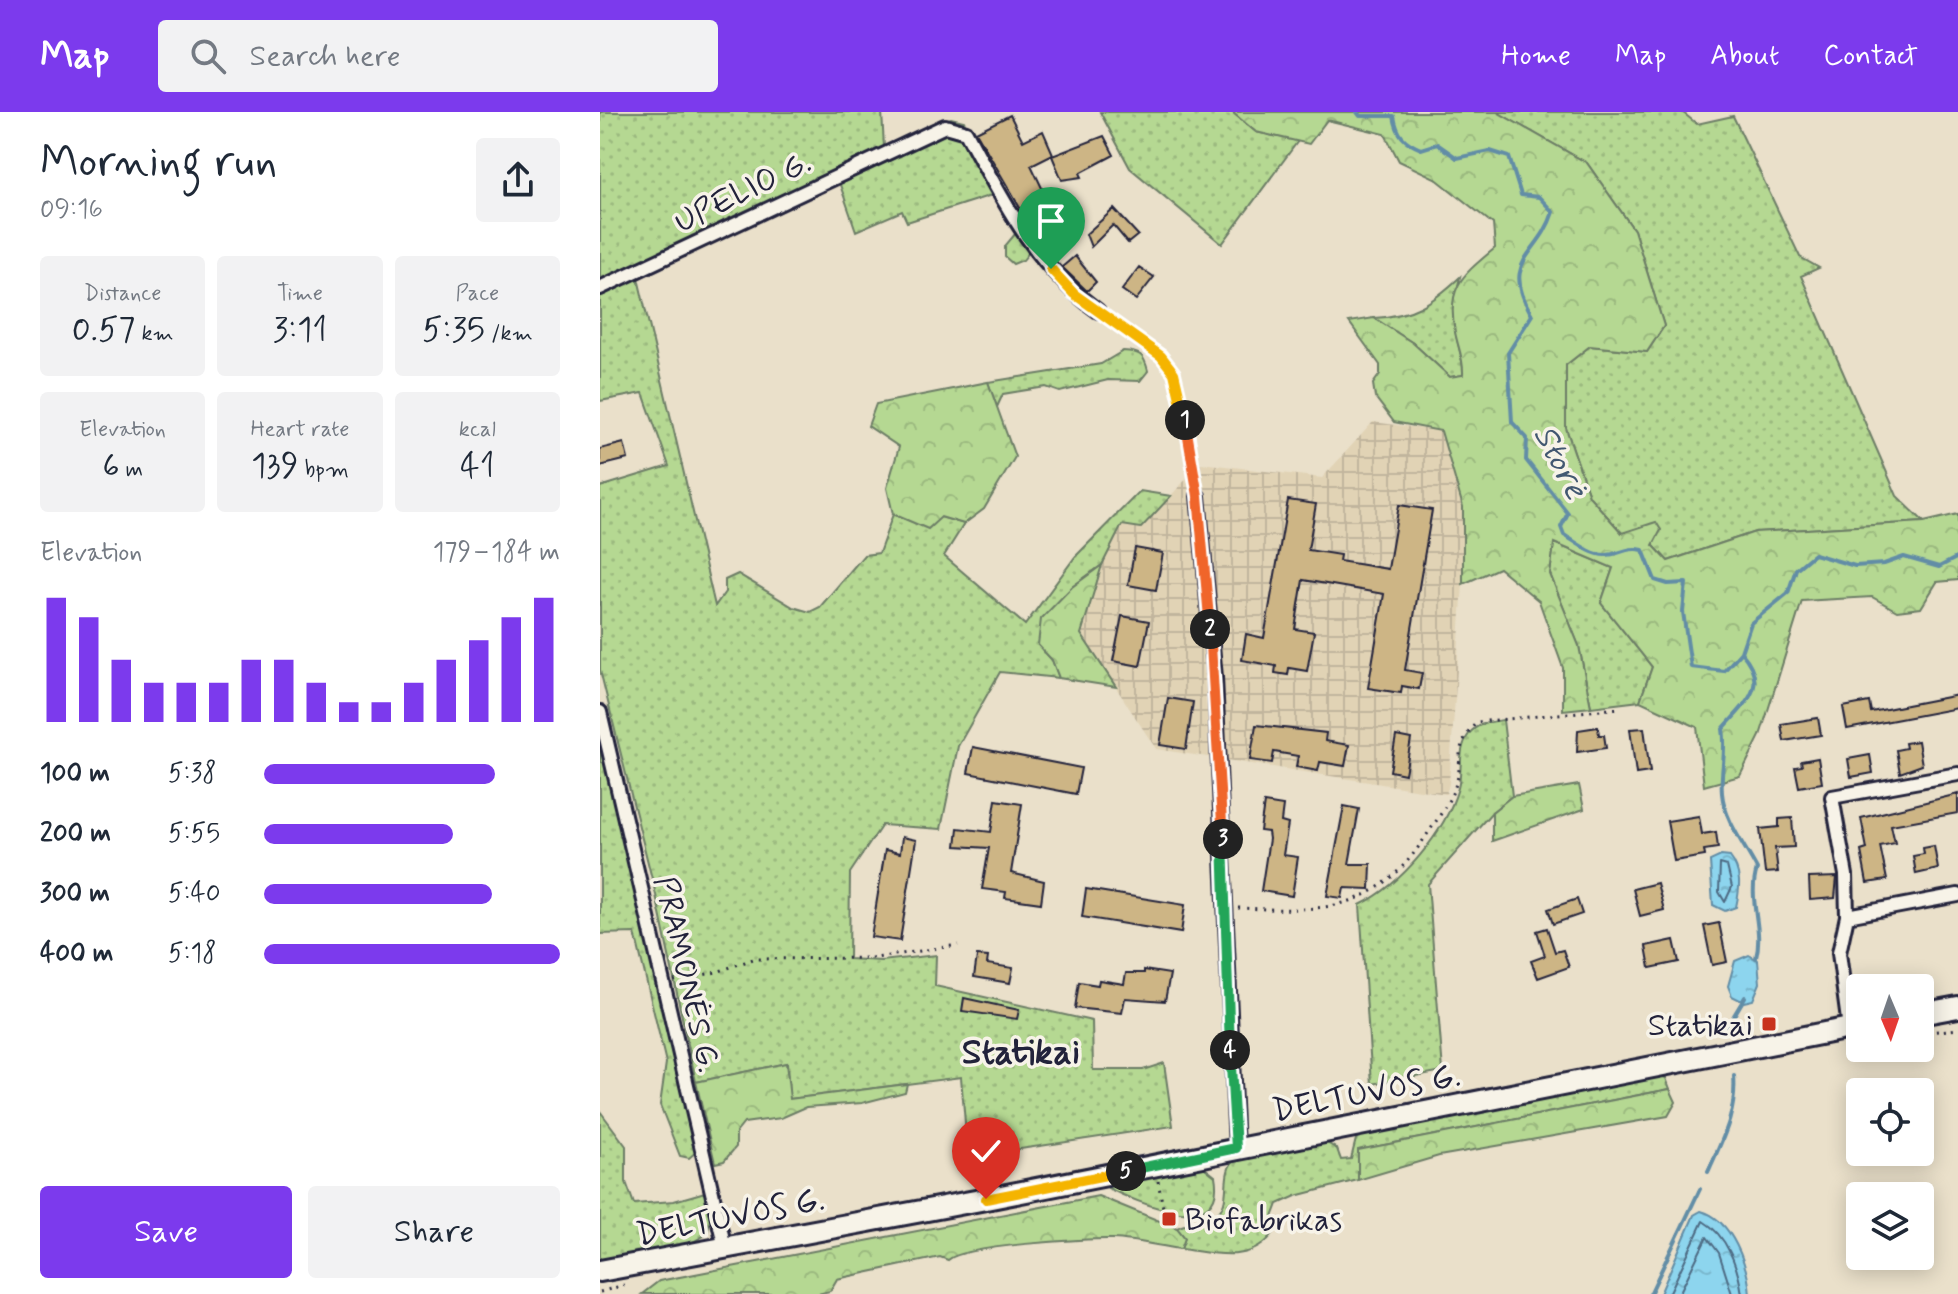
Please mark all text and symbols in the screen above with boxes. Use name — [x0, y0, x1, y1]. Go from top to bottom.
search box — [158, 20, 718, 92]
text: Map — [40, 32, 110, 81]
icon: search — [186, 34, 230, 78]
text: Search here — [250, 37, 401, 76]
text: Home — [1501, 38, 1571, 75]
text: Map — [1615, 38, 1666, 75]
text: About — [1710, 38, 1779, 75]
text: Contact — [1823, 38, 1918, 75]
text: Morning run — [40, 134, 277, 192]
button: share — [476, 138, 560, 222]
street label: UPELIO G. — [668, 142, 818, 244]
pin — [1017, 187, 1085, 269]
text: 09:16 — [40, 193, 103, 227]
icon: arrive — [1029, 199, 1073, 243]
text: Distance — [84, 280, 161, 308]
text: Time — [277, 280, 323, 308]
text: Pace — [455, 280, 499, 308]
text: 0.57 — [72, 308, 135, 353]
text: 3:11 — [273, 308, 327, 353]
text: 5:35 — [422, 308, 485, 353]
text: km — [135, 320, 173, 348]
text: /km — [485, 320, 533, 348]
pin: 1 — [1165, 400, 1205, 440]
text: 1 — [1180, 406, 1190, 434]
text: Elevation — [79, 416, 166, 444]
text: Heart rate — [251, 416, 349, 444]
text: kcal — [459, 416, 496, 444]
water label: Storė — [1522, 417, 1598, 508]
text: 6 — [102, 444, 120, 489]
text: 139 — [251, 444, 299, 489]
text: 41 — [460, 444, 495, 489]
text: m — [120, 456, 143, 484]
text: bpm — [299, 456, 349, 484]
text: Elevation — [40, 536, 142, 570]
text: 179–184 m — [433, 536, 560, 570]
pin: 2 — [1190, 609, 1230, 649]
text: 2 — [1205, 615, 1215, 643]
text: 100 m — [40, 757, 110, 791]
text: 5:38 — [168, 757, 217, 791]
text: 200 m — [40, 817, 111, 851]
text: 5:55 — [168, 817, 220, 851]
pin: 3 — [1203, 819, 1243, 859]
text: 3 — [1218, 825, 1228, 853]
street label: PRAMONĖS G. — [643, 872, 729, 1077]
text: 300 m — [40, 877, 110, 911]
text: 5:40 — [168, 877, 221, 911]
text: 400 m — [40, 937, 113, 971]
text: 5:18 — [168, 937, 216, 971]
north arrow — [1846, 974, 1934, 1062]
map controls — [1846, 974, 1934, 1270]
place label: Statikai — [1648, 1005, 1753, 1047]
marker: Statikai — [1760, 1015, 1778, 1033]
district label: Statikai — [962, 1030, 1080, 1077]
pin: 4 — [1210, 1030, 1250, 1070]
text: 4 — [1224, 1036, 1236, 1064]
street label: DELTUVOS G. — [1269, 1055, 1464, 1133]
button: locate — [1846, 1078, 1934, 1166]
pin — [952, 1117, 1020, 1199]
icon: check — [964, 1129, 1008, 1173]
pin: 5 — [1106, 1151, 1146, 1191]
text: 5 — [1119, 1157, 1133, 1185]
street label: DELTUVOS G. — [633, 1179, 828, 1257]
button: layers — [1846, 1182, 1934, 1270]
button: Save — [40, 1186, 292, 1278]
button: Share — [308, 1186, 560, 1278]
place label: Biofabrikas — [1185, 1200, 1342, 1242]
marker: Biofabrikas — [1160, 1210, 1178, 1228]

